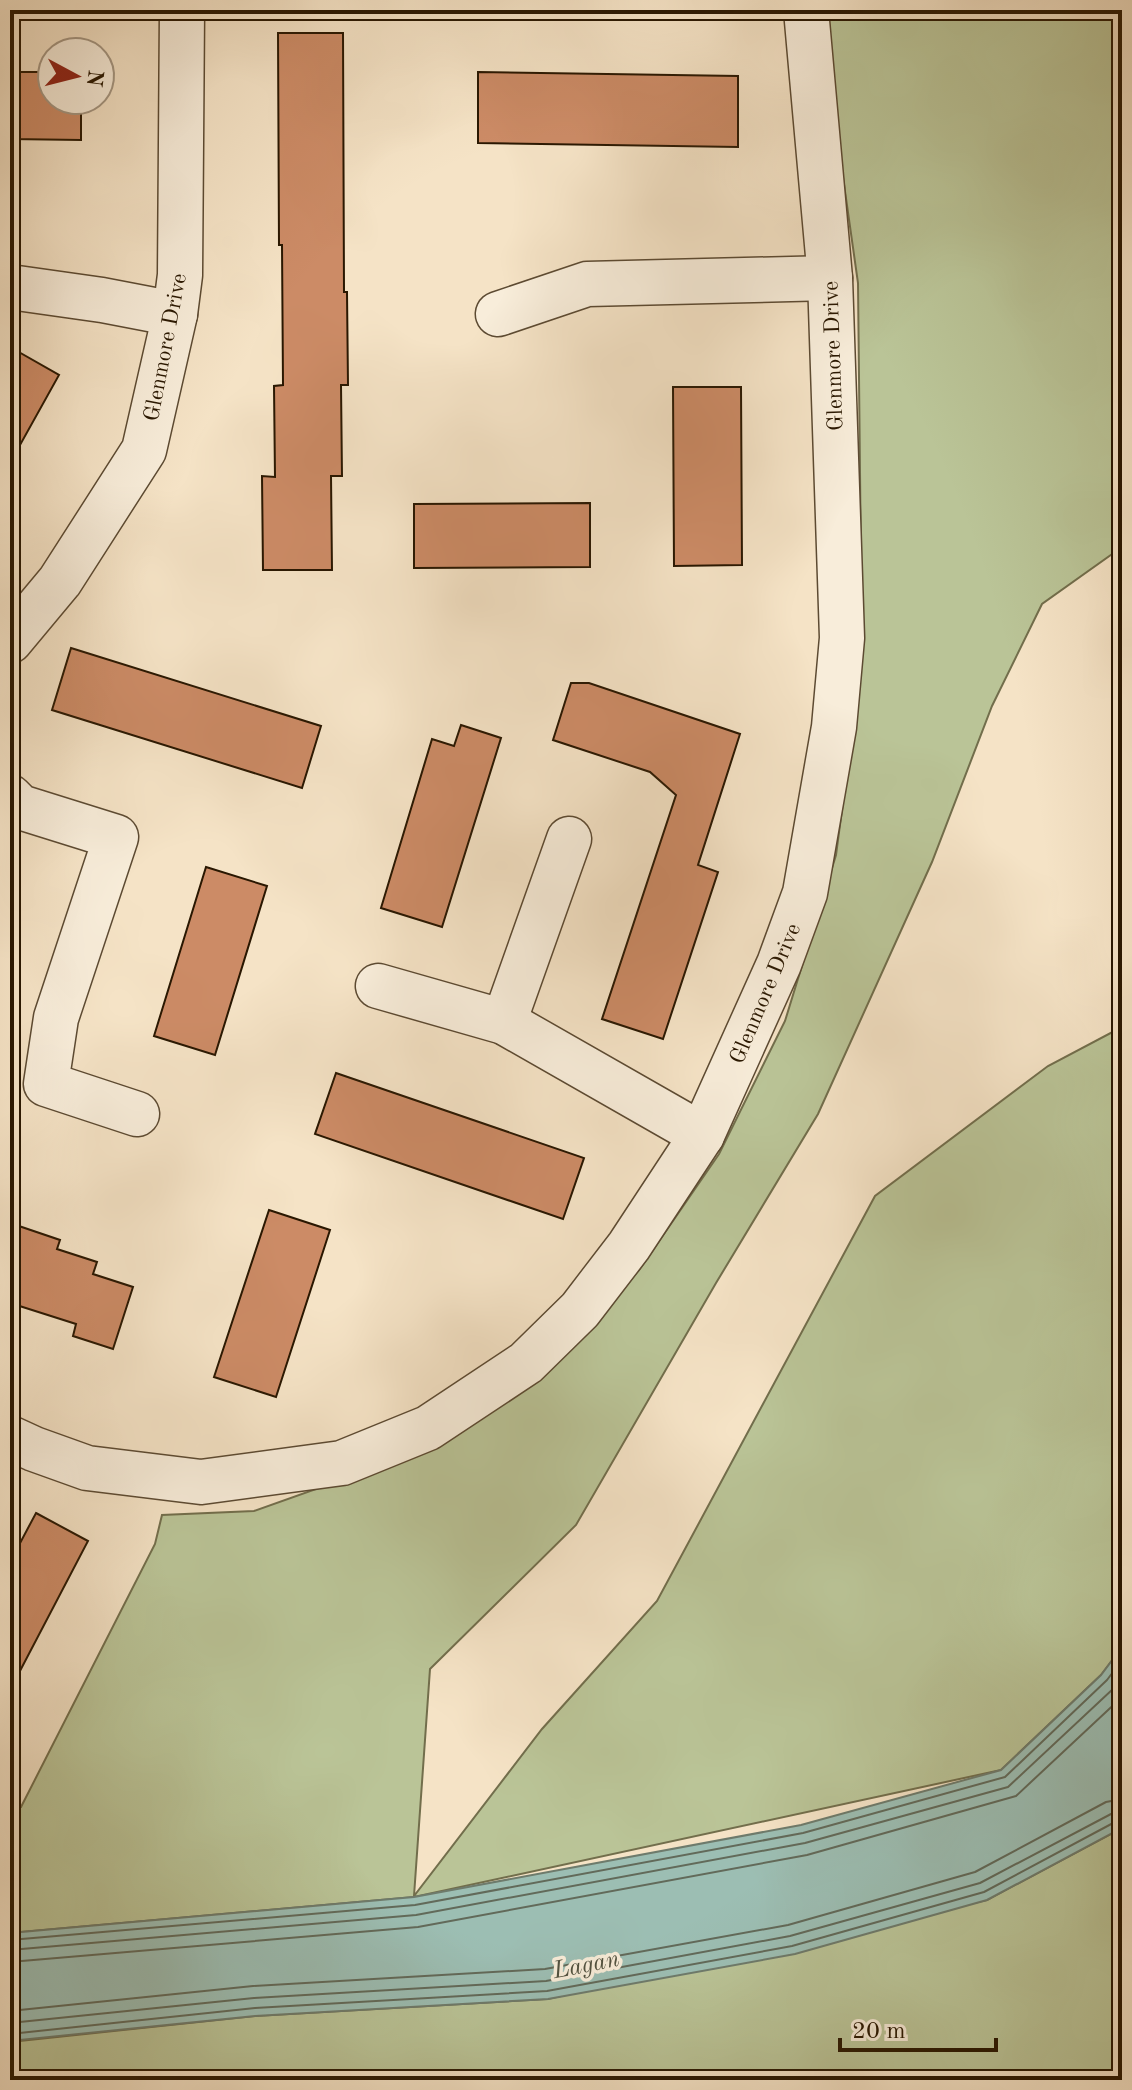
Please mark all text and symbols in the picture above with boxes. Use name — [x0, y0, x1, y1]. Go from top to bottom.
north arrow — [36, 36, 116, 116]
text: N — [82, 69, 106, 88]
street label: Glenmore Drive — [141, 272, 191, 423]
street label: Glenmore Drive — [820, 280, 848, 431]
street label: Glenmore Drive — [726, 920, 805, 1067]
water label: Lagan — [550, 1948, 622, 1984]
scale bar — [840, 2002, 996, 2052]
text: 20 m — [852, 2020, 906, 2044]

